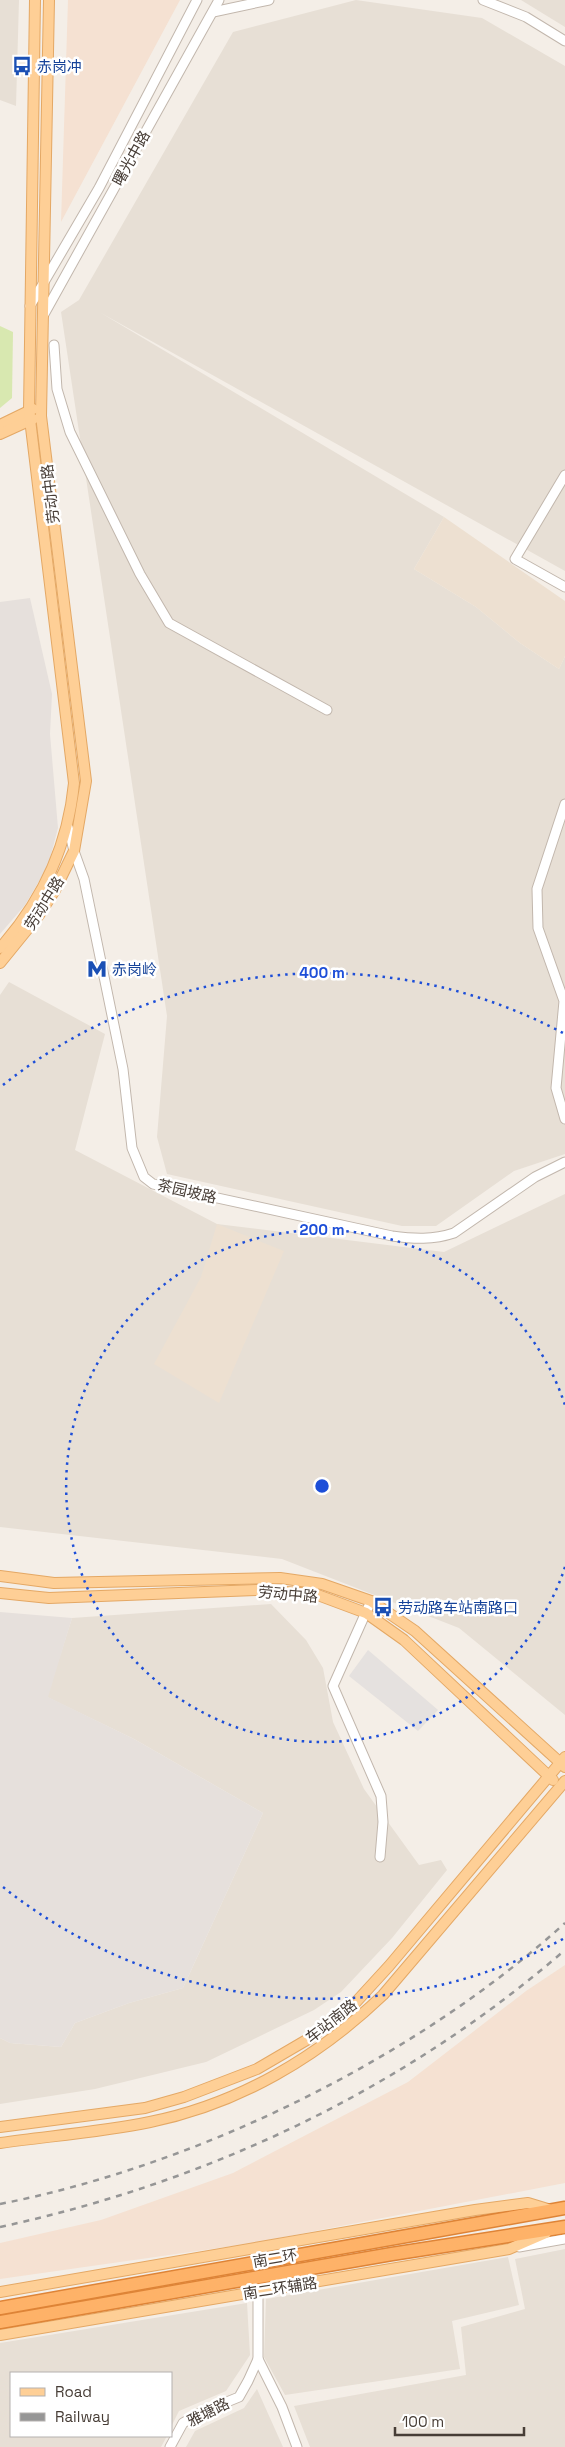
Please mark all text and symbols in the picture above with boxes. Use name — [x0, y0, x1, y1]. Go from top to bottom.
bus stop icon: 赤岗冲 — [11, 55, 33, 77]
place label: 赤岗冲 — [37, 57, 82, 76]
street label: 曙光中路 — [108, 127, 154, 189]
street label: 劳动中路 — [37, 463, 63, 525]
street label: 劳动中路 — [20, 873, 68, 933]
metro station icon: 赤岗岭 — [86, 958, 108, 980]
place label: 赤岗岭 — [112, 960, 157, 979]
text: 400 m — [299, 963, 345, 982]
street label: 茶园坡路 — [156, 1175, 218, 1207]
text: 200 m — [300, 1220, 344, 1239]
centre of rings — [313, 1477, 331, 1495]
street label: 劳动中路 — [257, 1582, 319, 1606]
bus stop icon: 劳动路车站南路口 — [372, 1596, 394, 1618]
place label: 劳动路车站南路口 — [398, 1598, 518, 1617]
street label: 车站南路 — [302, 1995, 360, 2047]
street label: 南二环 — [251, 2245, 299, 2271]
street label: 南二环辅路 — [241, 2273, 319, 2303]
legend — [10, 2372, 172, 2437]
text: Road — [55, 2382, 92, 2401]
street label: 雅塘路 — [184, 2393, 232, 2431]
scale bar — [395, 2404, 524, 2436]
text: Railway — [55, 2407, 110, 2426]
text: 100 m — [402, 2412, 444, 2431]

